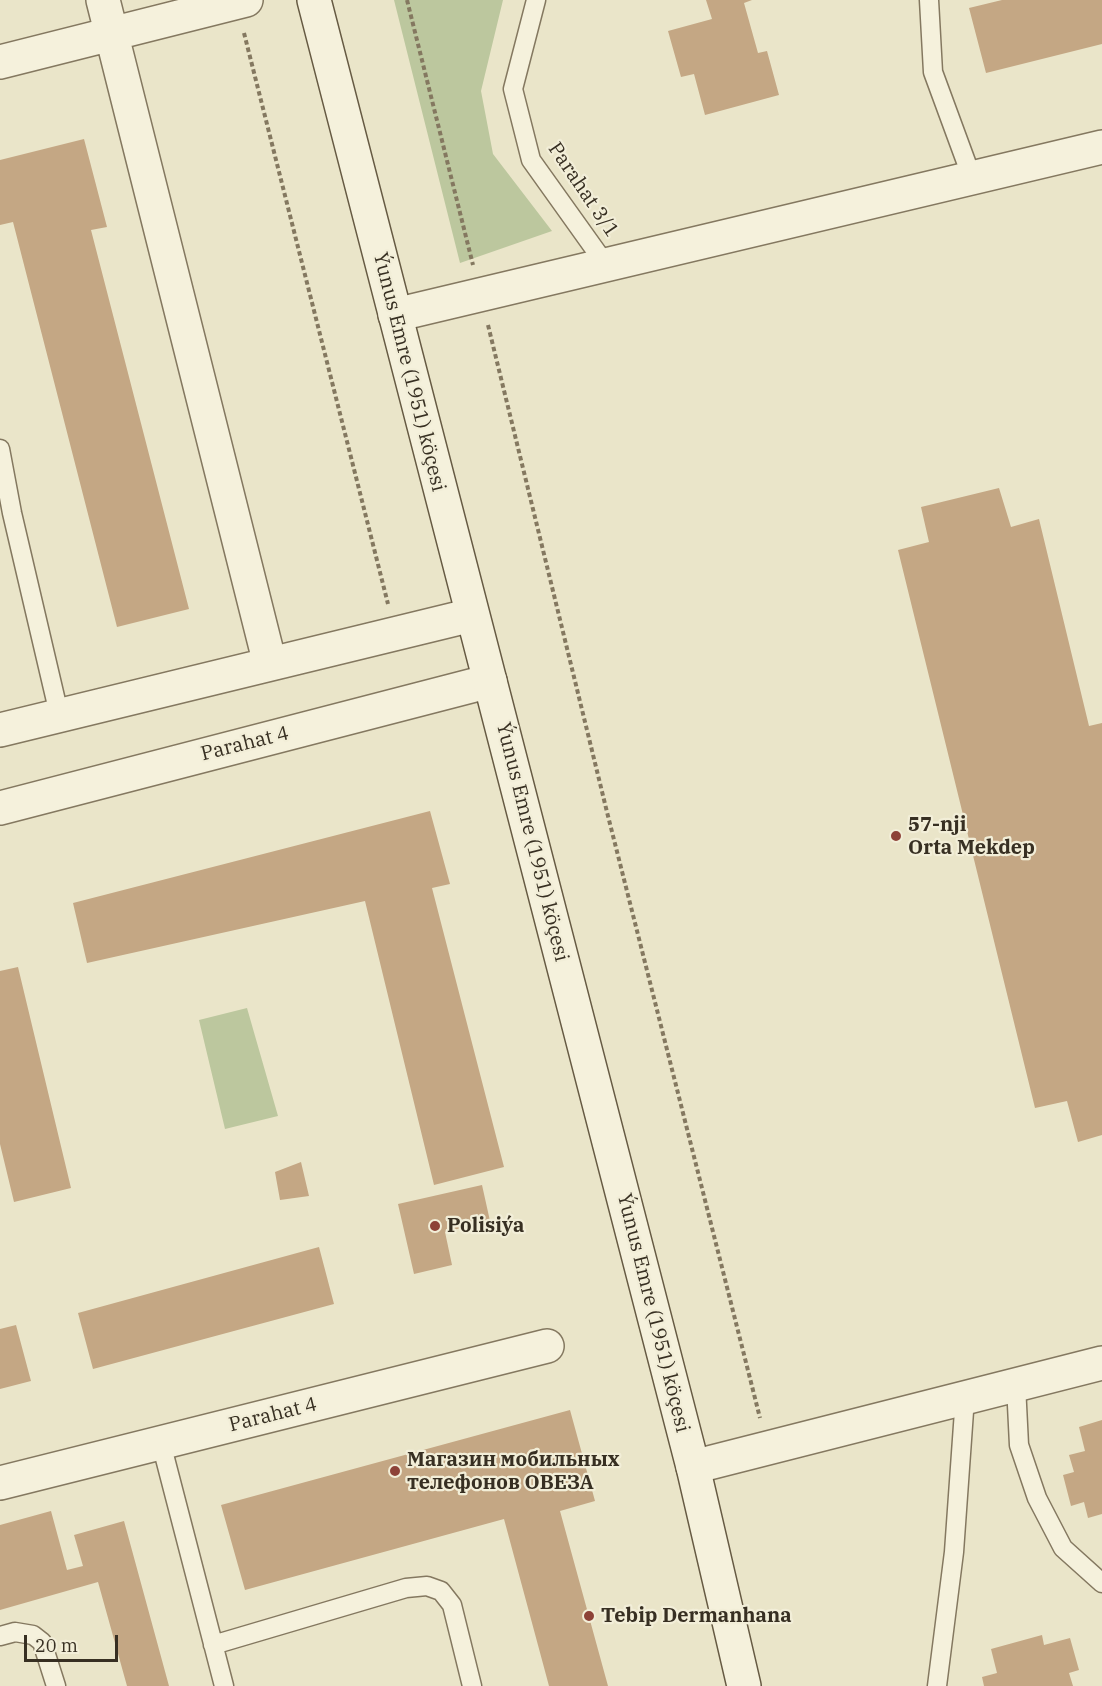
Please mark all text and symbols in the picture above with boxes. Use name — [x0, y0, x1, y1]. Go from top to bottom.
street label: Parahat 3/1 — [543, 138, 623, 242]
street label: Ýunus Emre (1951) köçesi — [368, 250, 450, 494]
street label: Ýunus Emre (1951) köçesi — [491, 720, 573, 964]
street label: Parahat 4 — [199, 721, 291, 767]
place label: 57-nji Orta Mekdep — [908, 813, 1035, 860]
marker: 57-nji Orta Mekdep — [889, 829, 903, 843]
street label: Ýunus Emre (1951) köçesi — [612, 1191, 694, 1435]
place label: Polisiýa — [447, 1214, 524, 1238]
marker: Polisiýa — [428, 1219, 442, 1233]
street label: Parahat 4 — [227, 1392, 319, 1438]
place label: Магазин мобильных телефонов ОВЕЗА — [407, 1448, 620, 1495]
marker: Магазин мобильных телефонов ОВЕЗА — [388, 1464, 402, 1478]
place label: Tebip Dermanhana — [601, 1604, 792, 1628]
marker: Tebip Dermanhana — [582, 1609, 596, 1623]
scale bar — [27, 1623, 122, 1661]
text: 20 m — [35, 1634, 78, 1657]

